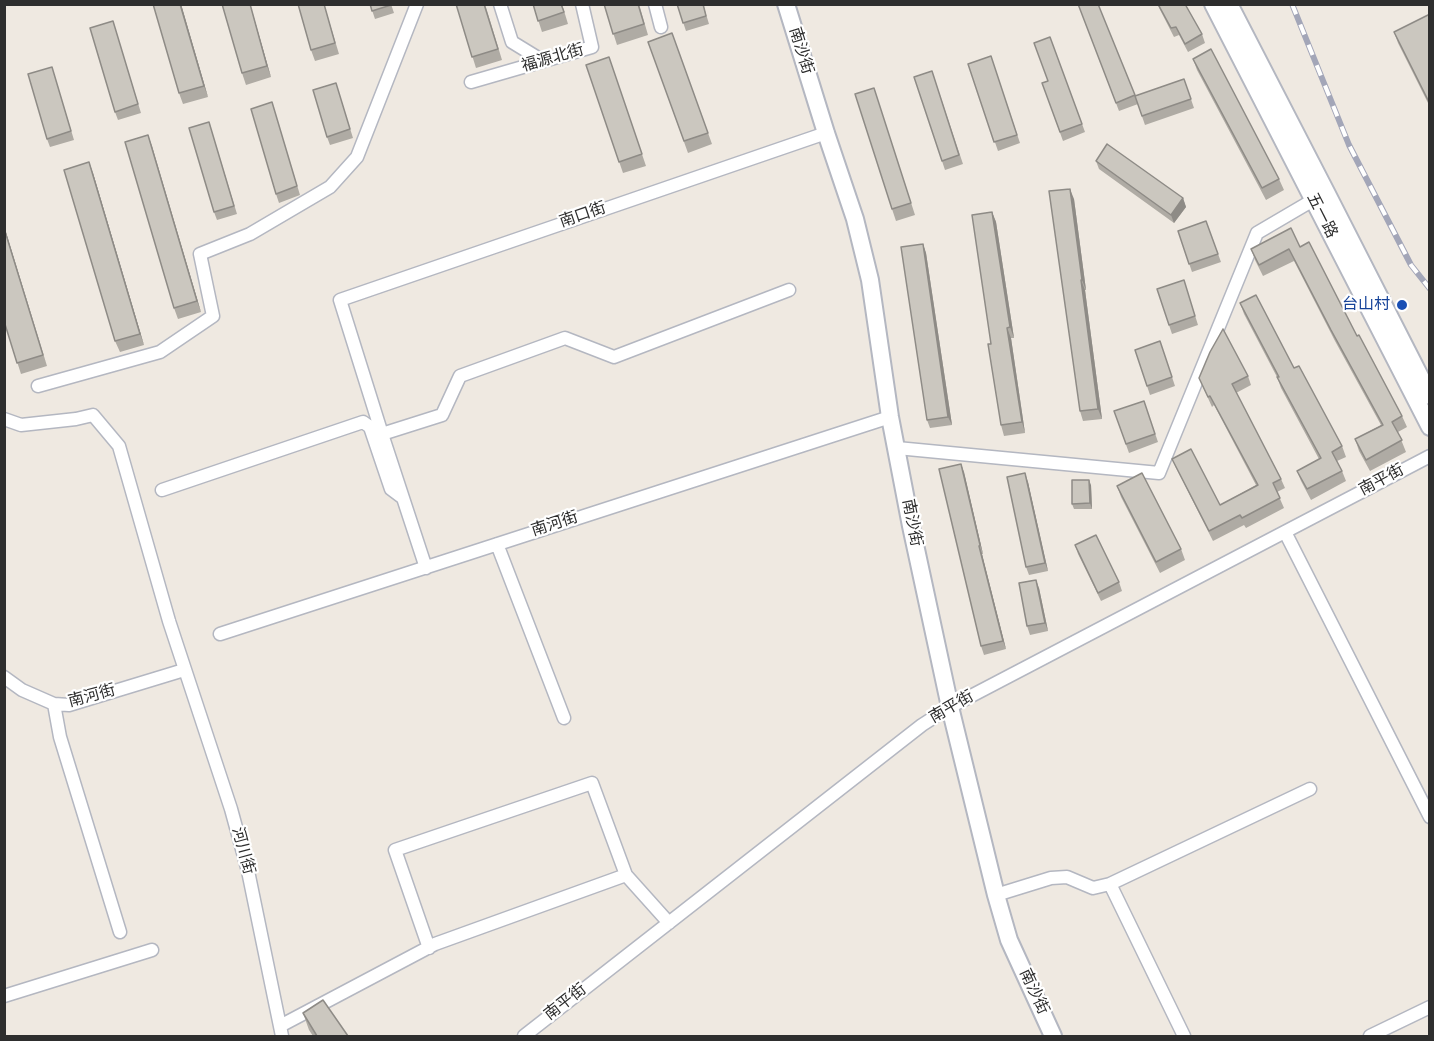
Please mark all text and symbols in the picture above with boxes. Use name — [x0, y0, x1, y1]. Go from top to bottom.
street label: 南沙街 — [784, 25, 816, 77]
street label: 福源北街 — [520, 41, 586, 77]
street label: 五一路 — [1302, 190, 1340, 242]
street label: 南口街 — [557, 199, 609, 233]
place label: 台山村 — [1342, 295, 1390, 315]
marker: 台山村 — [1395, 298, 1409, 312]
street label: 南平街 — [1356, 461, 1408, 501]
street label: 南沙街 — [897, 498, 925, 548]
street label: 南河街 — [529, 508, 581, 542]
street label: 南河街 — [66, 682, 118, 712]
street label: 南平街 — [926, 688, 978, 728]
street label: 河川街 — [227, 825, 257, 877]
street label: 南沙街 — [1014, 966, 1052, 1018]
street label: 南平街 — [541, 981, 591, 1025]

